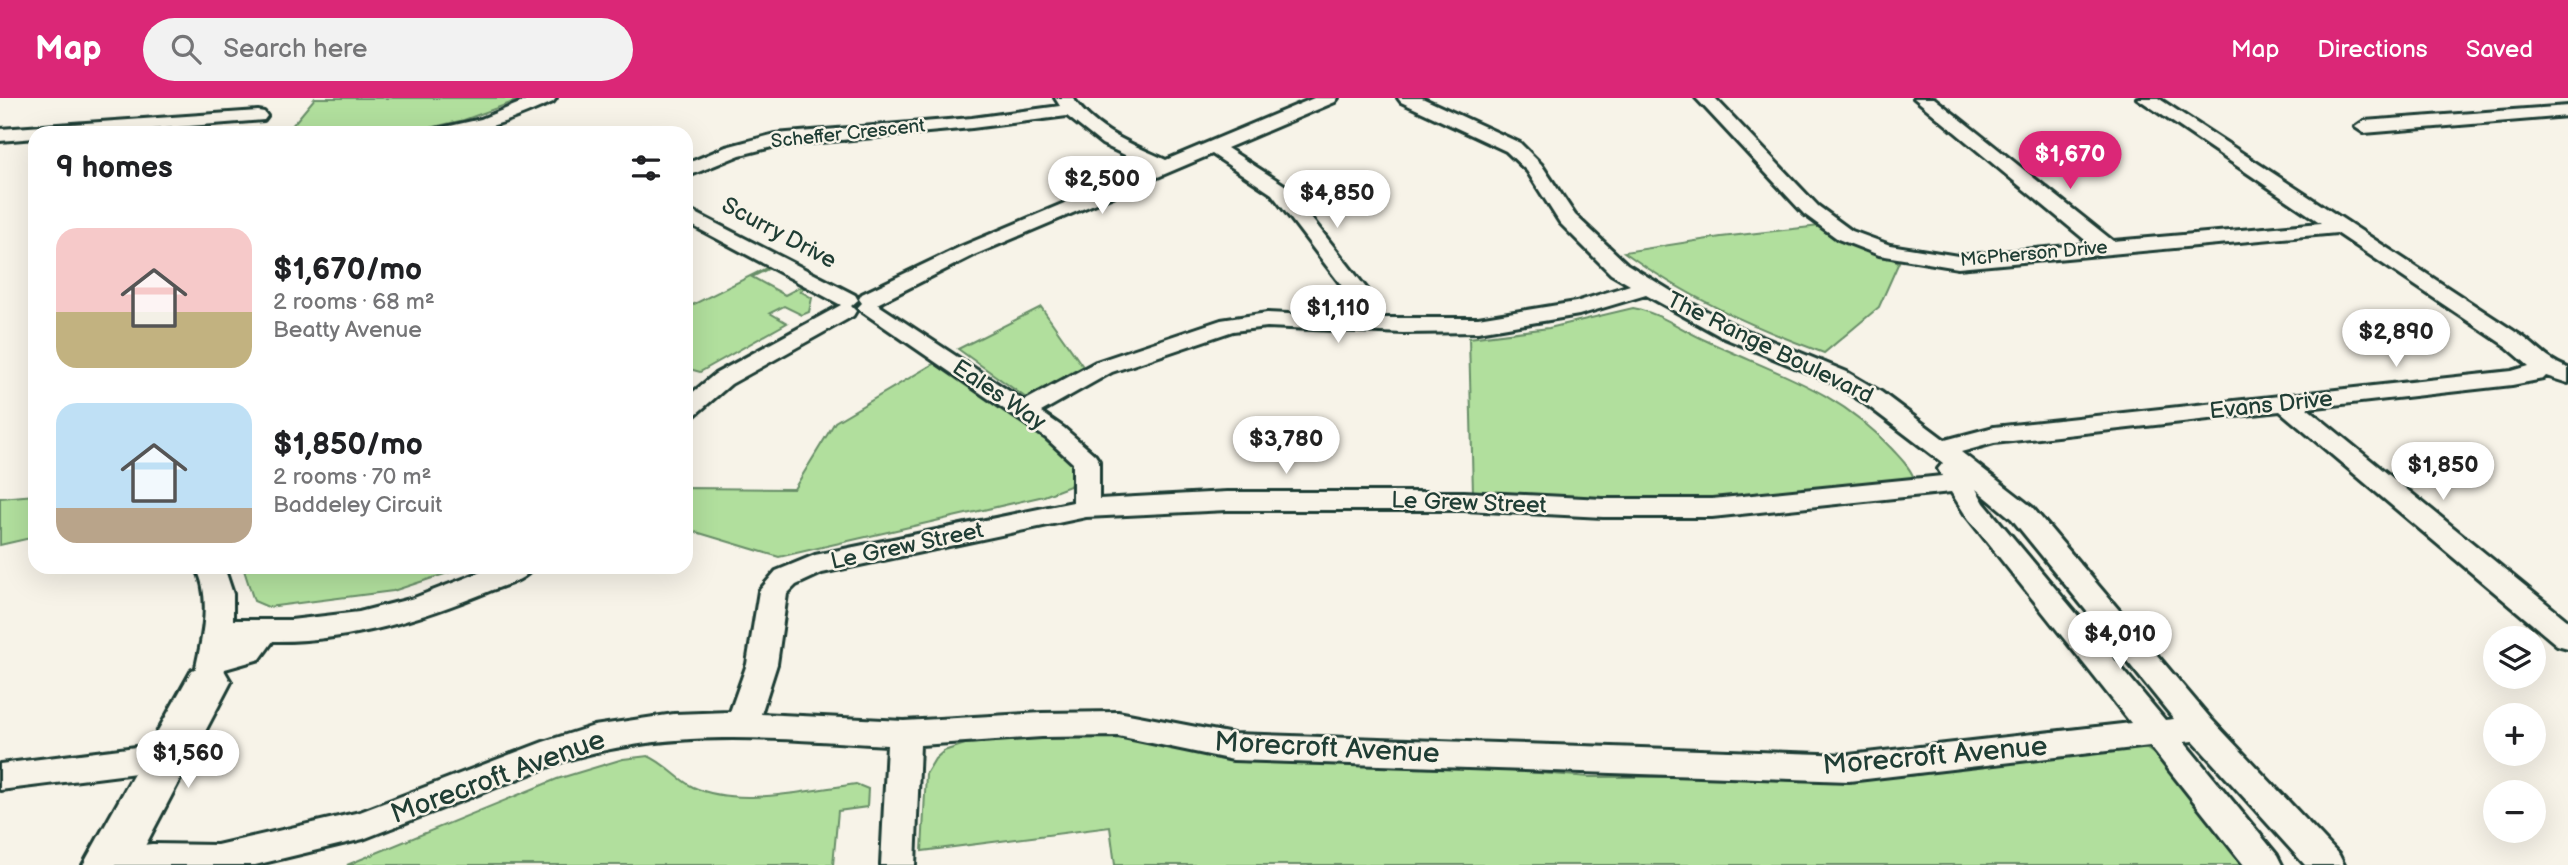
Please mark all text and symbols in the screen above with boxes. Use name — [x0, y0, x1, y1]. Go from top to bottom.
search box — [143, 18, 633, 81]
text: Map — [35, 29, 101, 69]
icon: search — [167, 30, 205, 68]
text: Search here — [223, 34, 367, 65]
text: Map — [2231, 35, 2279, 64]
text: Directions — [2317, 35, 2428, 64]
text: Saved — [2466, 35, 2533, 64]
street label: Scheffer Crescent — [770, 114, 926, 154]
pin: $1,670 — [2013, 132, 2127, 191]
text: $1,670 — [2035, 140, 2105, 168]
icon: filters — [627, 149, 665, 187]
text: 9 homes — [56, 150, 173, 186]
pin: $2,500 — [1045, 156, 1159, 216]
text: $2,500 — [1064, 165, 1140, 193]
pin: $4,850 — [1280, 170, 1394, 230]
text: $4,850 — [1299, 179, 1375, 207]
street label: Scurry Drive — [717, 191, 841, 275]
street label: McPherson Drive — [1959, 236, 2109, 272]
text: $1,670/mo — [273, 252, 422, 288]
icon: home — [112, 256, 196, 340]
pin: $1,110 — [1281, 286, 1395, 345]
street label: The Range Boulevard — [1662, 286, 1878, 410]
text: 2 rooms · 68 m² — [273, 288, 435, 316]
text: $1,110 — [1306, 294, 1370, 322]
pin: $2,890 — [2339, 310, 2453, 369]
text: Beatty Avenue — [273, 316, 422, 344]
text: $2,890 — [2358, 318, 2434, 346]
street label: Eales Way — [947, 354, 1051, 437]
street label: Evans Drive — [2208, 385, 2334, 425]
pin: $3,780 — [1229, 416, 1343, 476]
text: $3,780 — [1249, 425, 1323, 453]
text: $1,850/mo — [273, 427, 423, 463]
icon: home — [112, 431, 196, 515]
pin: $1,850 — [2386, 442, 2500, 502]
text: $1,850 — [2407, 451, 2479, 479]
text: 2 rooms · 70 m² — [273, 463, 432, 491]
street label: Le Grew Street — [1391, 486, 1547, 520]
text: Baddeley Circuit — [273, 491, 442, 519]
street label: Le Grew Street — [828, 516, 986, 576]
pin: $4,010 — [2063, 612, 2177, 671]
text: $4,010 — [2084, 620, 2156, 648]
map controls — [2483, 626, 2546, 843]
button: layers — [2483, 626, 2546, 689]
button: + — [2483, 703, 2546, 766]
street label: Morecroft Avenue — [387, 723, 609, 831]
street label: Morecroft Avenue — [1214, 726, 1440, 770]
pin: $1,560 — [131, 730, 245, 790]
street label: Morecroft Avenue — [1821, 730, 2049, 782]
text: $1,560 — [152, 739, 224, 767]
button: − — [2483, 780, 2546, 843]

